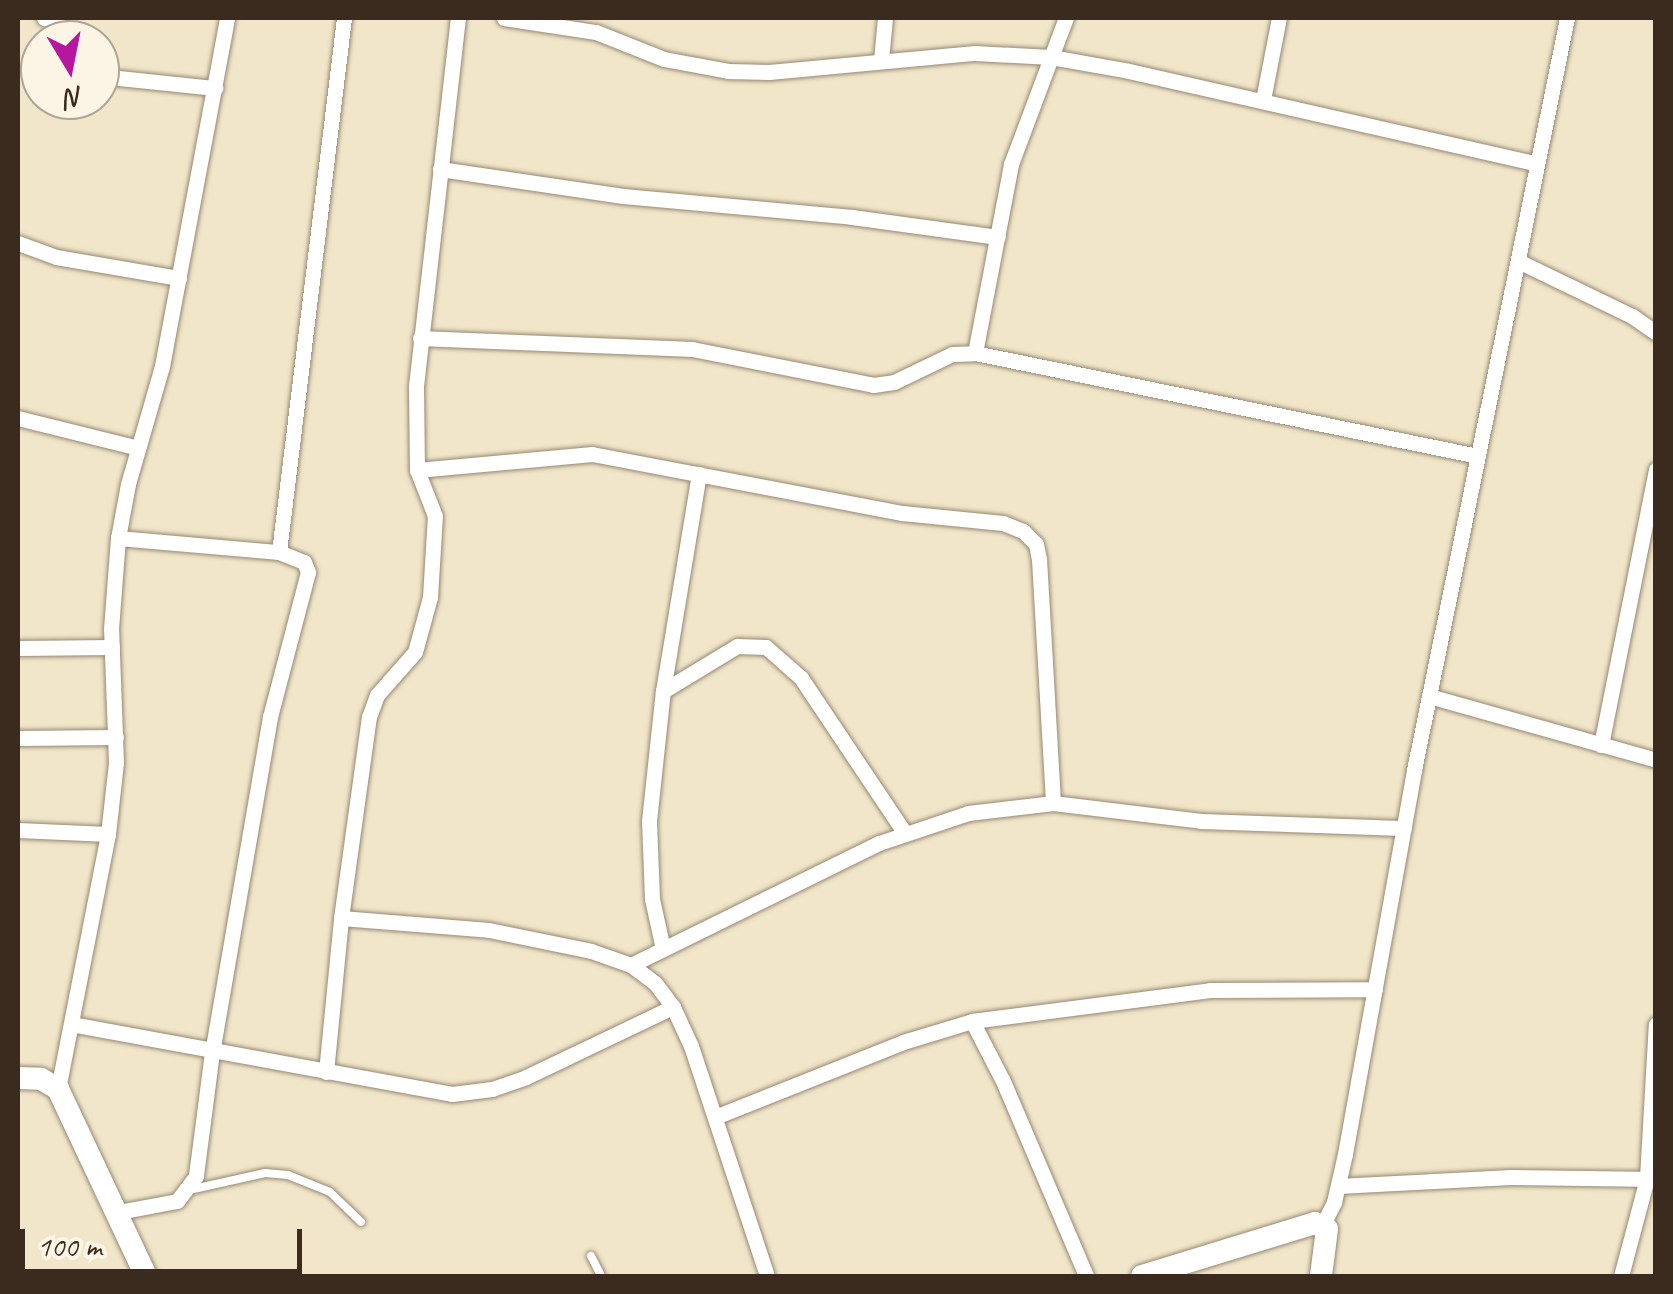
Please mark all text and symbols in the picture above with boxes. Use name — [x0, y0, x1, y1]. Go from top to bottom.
north arrow — [20, 20, 120, 120]
text: N — [63, 79, 87, 117]
scale bar — [25, 1209, 308, 1271]
text: 100 m — [37, 1227, 102, 1265]

